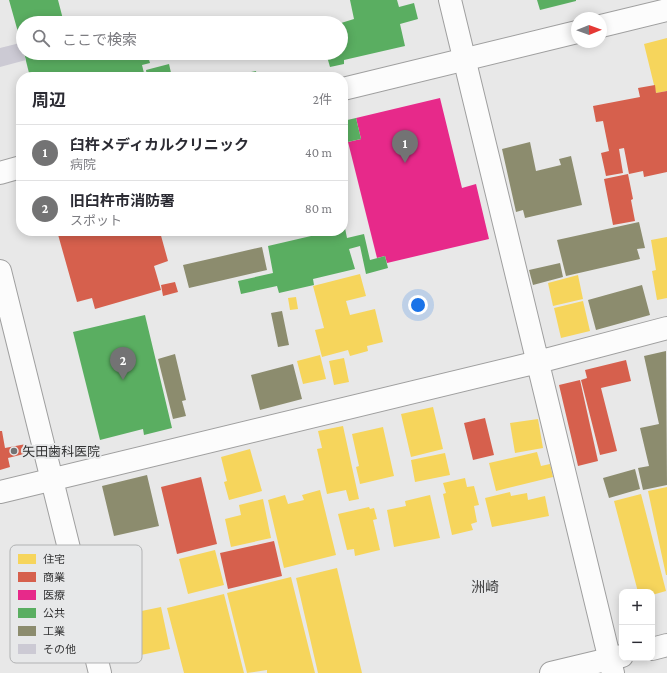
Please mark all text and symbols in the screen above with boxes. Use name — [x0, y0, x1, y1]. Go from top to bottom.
north arrow — [571, 12, 607, 48]
search box — [16, 16, 348, 60]
icon: search — [30, 27, 52, 49]
text: ここで検索 — [62, 32, 137, 48]
text: 周辺 — [32, 91, 66, 110]
text: 2件 — [313, 92, 332, 107]
pin: 1 — [392, 130, 418, 163]
text: 臼杵メディカルクリニック — [70, 137, 249, 153]
text: 1 — [43, 145, 47, 160]
text: 40 m — [305, 145, 332, 160]
text: 病院 — [70, 157, 96, 172]
text: 旧臼杵市消防署 — [70, 193, 175, 209]
text: 2 — [42, 201, 48, 216]
text: 80 m — [305, 201, 332, 216]
text: スポット — [70, 213, 122, 228]
your location — [408, 295, 428, 315]
pin: 2 — [110, 347, 136, 380]
place label: 矢田歯科医院 — [22, 444, 100, 459]
marker: 矢田歯科医院 — [9, 446, 19, 456]
legend — [10, 545, 142, 663]
text: 住宅 — [43, 553, 65, 565]
text: 商業 — [43, 571, 65, 583]
district label: 洲崎 — [471, 579, 499, 595]
text: 医療 — [43, 589, 65, 601]
map controls — [619, 589, 655, 661]
button: + — [619, 589, 655, 625]
text: 公共 — [43, 607, 65, 619]
text: 工業 — [43, 625, 65, 637]
button: − — [619, 625, 655, 661]
text: その他 — [43, 643, 76, 655]

